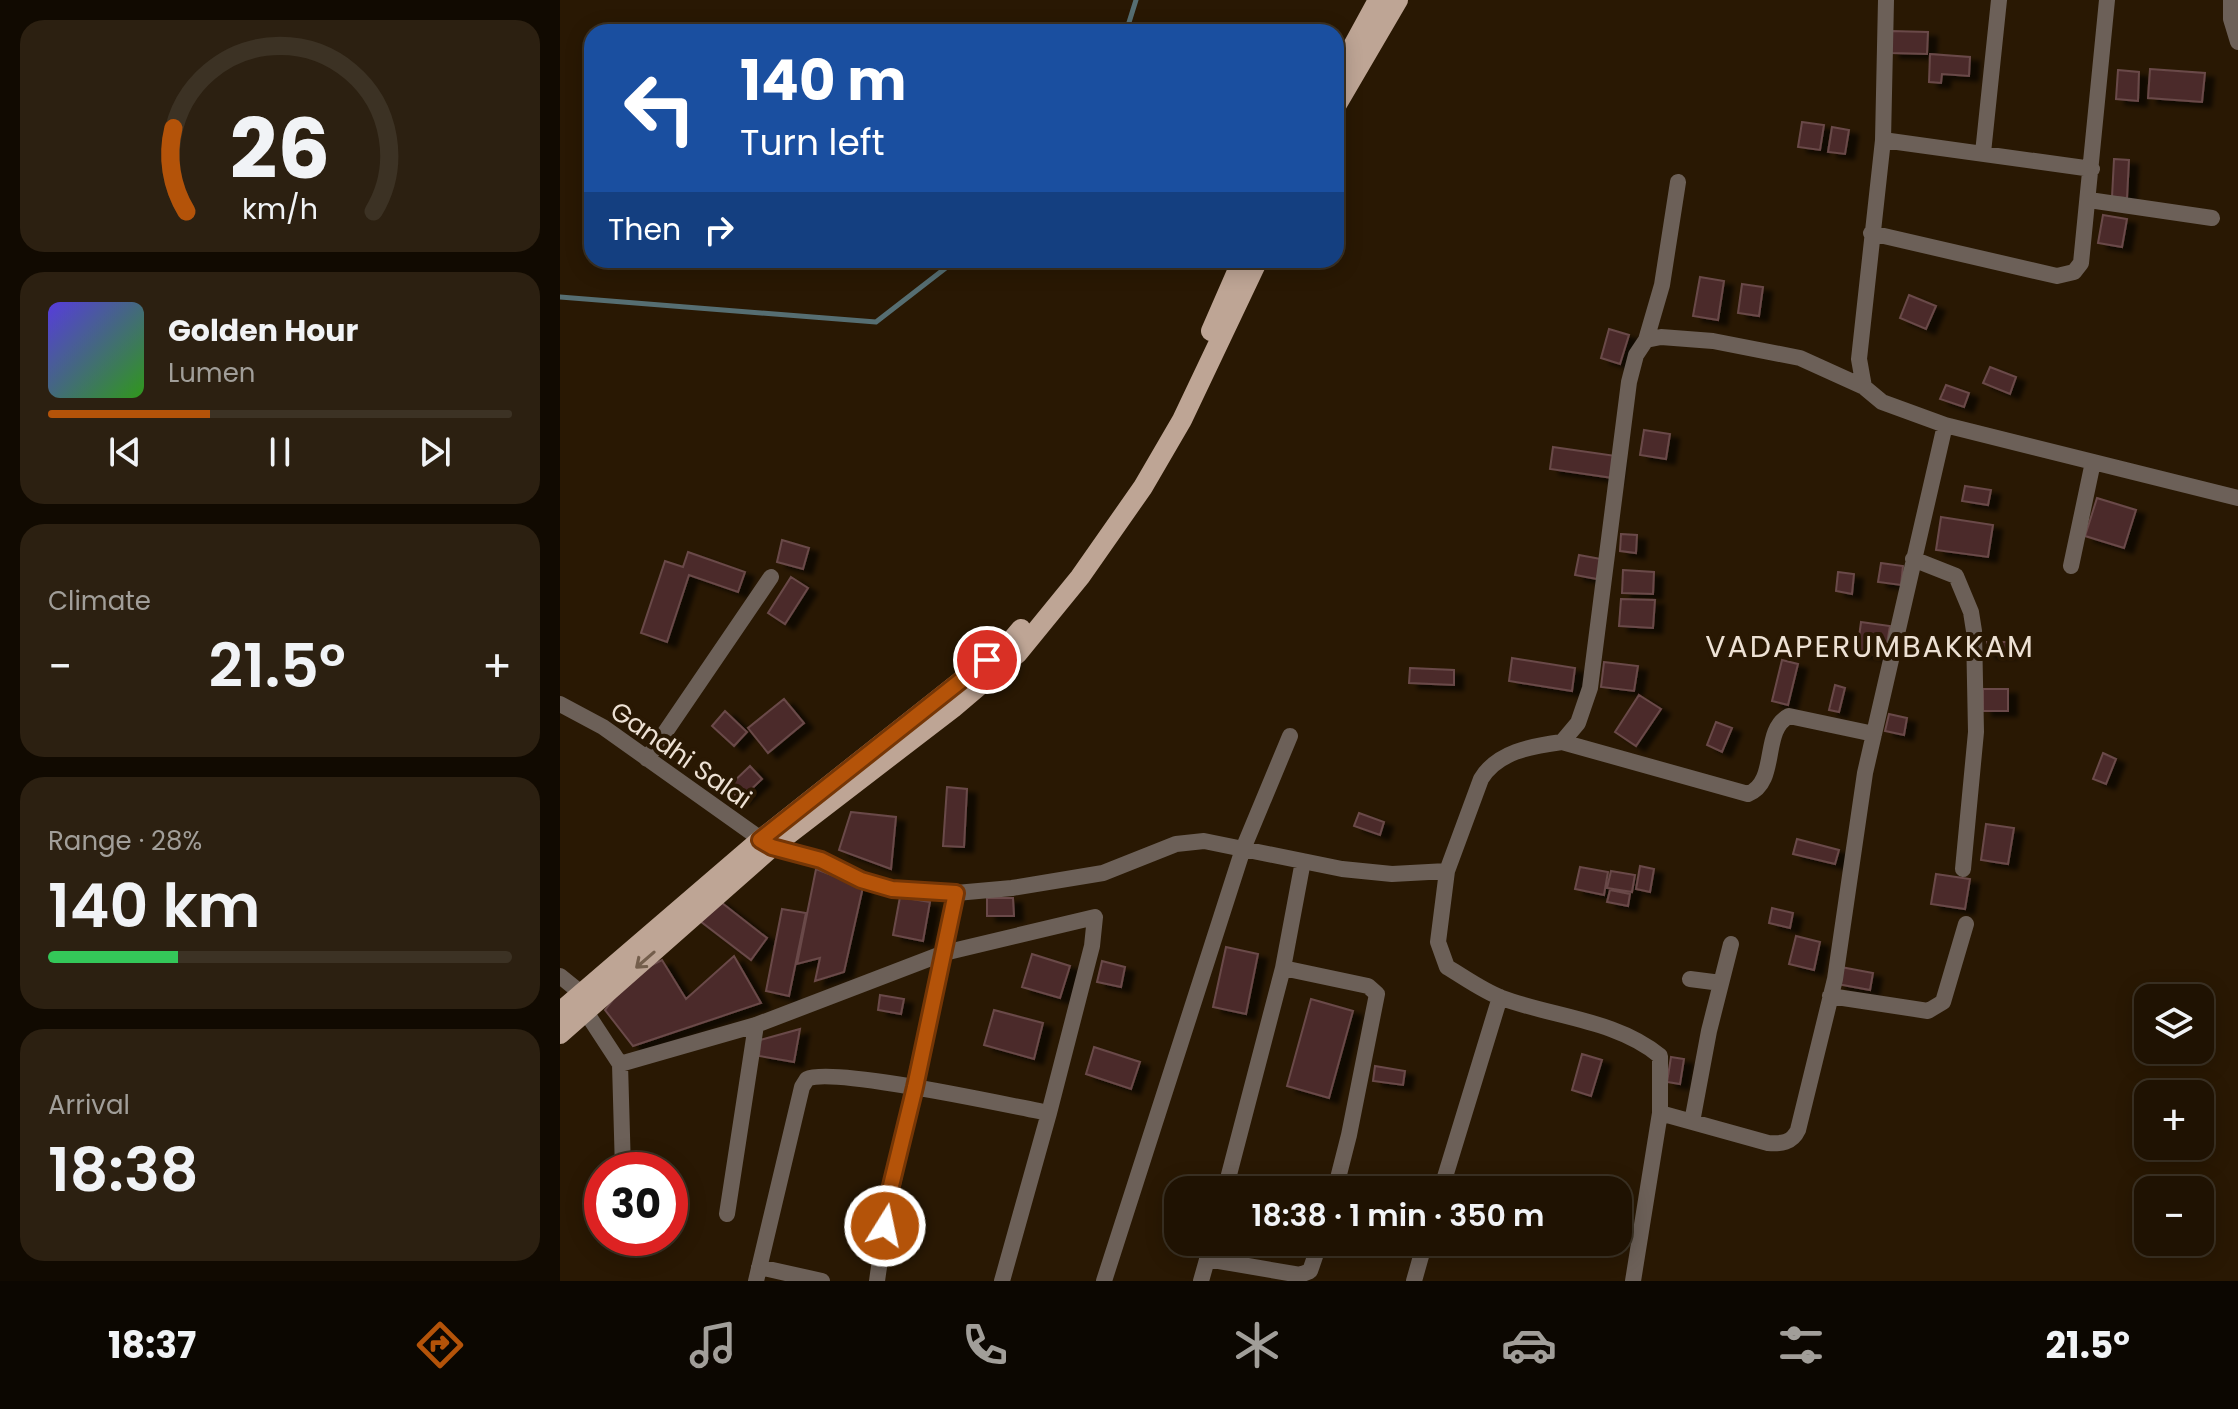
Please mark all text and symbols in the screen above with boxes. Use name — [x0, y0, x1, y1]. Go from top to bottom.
text: 140 m — [740, 41, 907, 120]
icon: left — [608, 56, 712, 160]
text: 26 — [230, 91, 330, 207]
text: Turn left — [740, 117, 885, 168]
text: km/h — [242, 189, 318, 229]
text: Then — [608, 208, 681, 251]
icon: right — [697, 208, 741, 252]
text: Golden Hour — [168, 309, 358, 352]
text: Lumen — [168, 355, 255, 391]
icon: previous — [103, 430, 147, 474]
icon: pause — [258, 430, 302, 474]
icon: next — [413, 430, 457, 474]
text: Climate — [48, 583, 151, 619]
text: 21.5° — [209, 624, 346, 708]
district label: VADAPERUMBAKKAM — [1705, 625, 2035, 668]
pin — [953, 626, 1021, 694]
text: − — [48, 636, 72, 697]
text: + — [482, 636, 512, 697]
icon: arrive — [965, 638, 1009, 682]
street label: Gandhi Salai — [603, 693, 759, 817]
text: Range · 28% — [48, 823, 202, 859]
text: 140 km — [48, 864, 260, 948]
one-way arrow — [636, 950, 656, 968]
map controls — [2134, 984, 2214, 1256]
button: layers — [2134, 984, 2214, 1064]
button: + — [2134, 1080, 2214, 1160]
text: Arrival — [48, 1087, 130, 1123]
text: 18:38 — [48, 1128, 199, 1212]
speed limit sign: 30 — [584, 1152, 688, 1256]
button: − — [2134, 1176, 2214, 1256]
position arrow — [843, 1184, 927, 1268]
text: 18:38 · 1 min · 350 m — [1252, 1194, 1544, 1237]
icon: directions — [412, 1317, 468, 1373]
icon: music — [685, 1317, 741, 1373]
icon: phone — [957, 1317, 1013, 1373]
icon: climate — [1229, 1317, 1285, 1373]
icon: car — [1501, 1317, 1557, 1373]
icon: filters — [1773, 1317, 1829, 1373]
text: 18:37 — [108, 1320, 196, 1371]
text: 21.5° — [2046, 1320, 2130, 1371]

